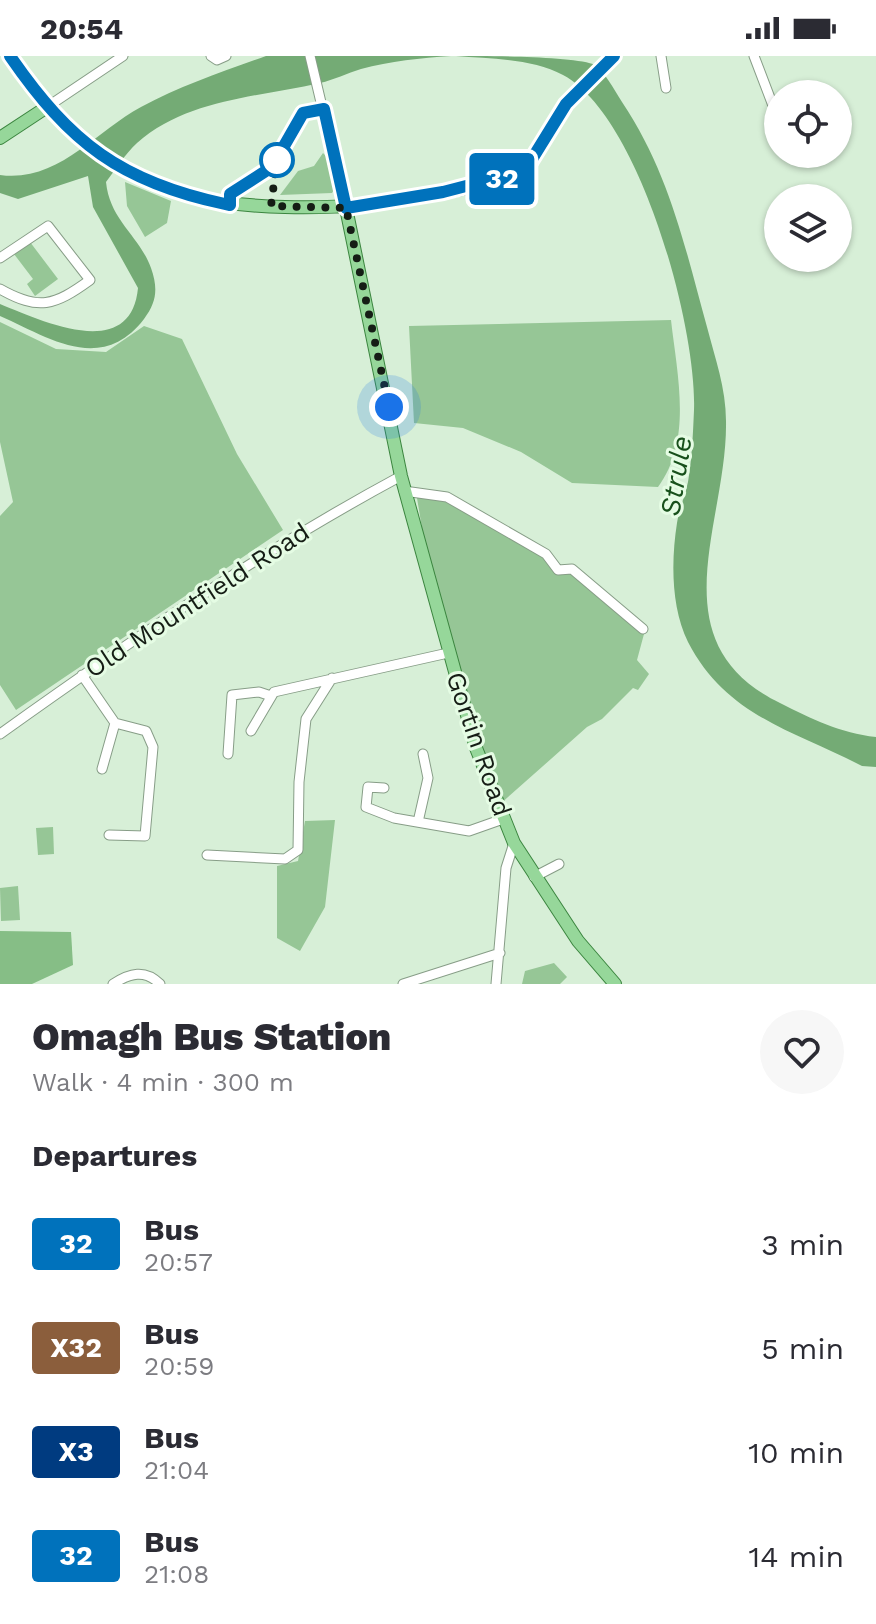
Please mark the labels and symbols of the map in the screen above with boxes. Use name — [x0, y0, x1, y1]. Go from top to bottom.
unlabelled marker — [260, 143, 294, 177]
line badge: 32 — [466, 153, 538, 205]
your location — [369, 387, 409, 427]
water label: Strule — [653, 433, 699, 519]
street label: Old Mountfield Road — [79, 516, 315, 684]
street label: Gortin Road — [440, 668, 518, 820]

